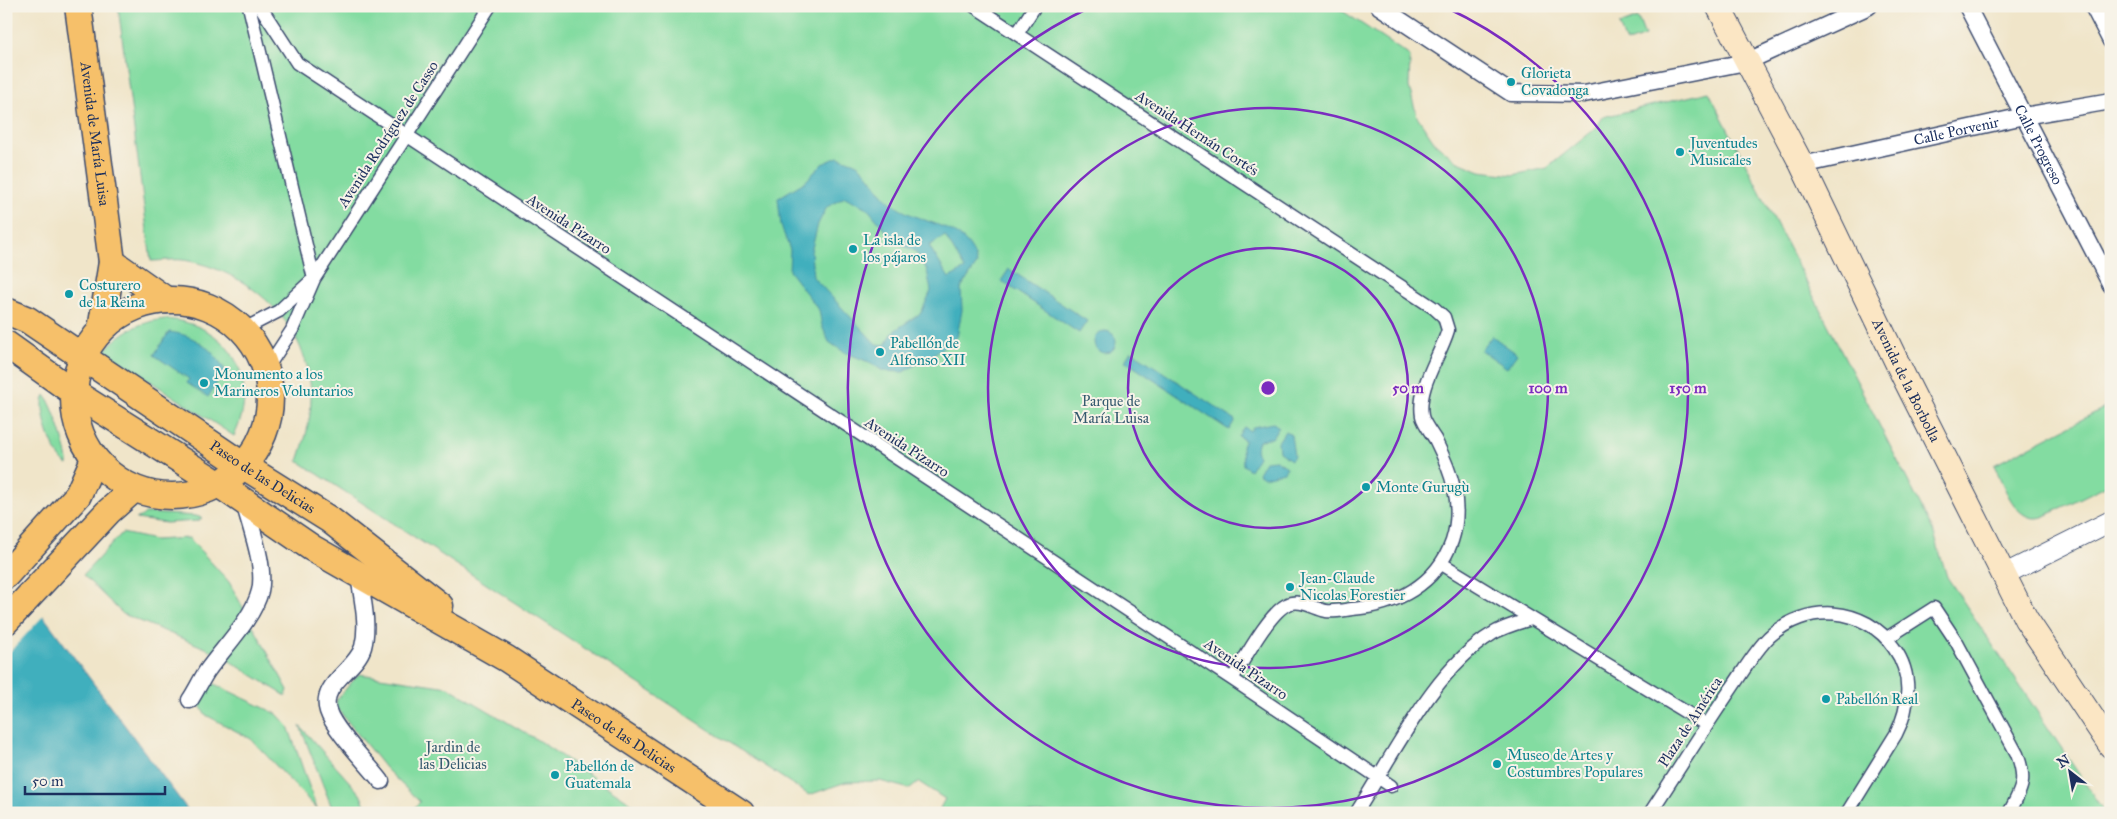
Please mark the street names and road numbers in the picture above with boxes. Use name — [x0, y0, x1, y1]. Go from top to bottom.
street label: Avenida Rodríguez de Casso — [333, 57, 442, 212]
street label: Avenida de María Luisa — [76, 60, 114, 208]
street label: Avenida Hernán Cortés — [1131, 86, 1262, 179]
street label: Calle Progreso — [2010, 101, 2067, 188]
street label: Calle Porvenir — [1912, 113, 2001, 149]
street label: Avenida Pizarro — [523, 190, 615, 258]
street label: Avenida de la Borbolla — [1868, 315, 1945, 446]
street label: Avenida Pizarro — [861, 413, 953, 481]
street label: Paseo de las Delicias — [206, 436, 319, 517]
street label: Avenida Pizarro — [1200, 634, 1291, 704]
street label: Plaza de América — [1654, 673, 1726, 770]
street label: Paseo de las Delicias — [568, 695, 680, 777]

